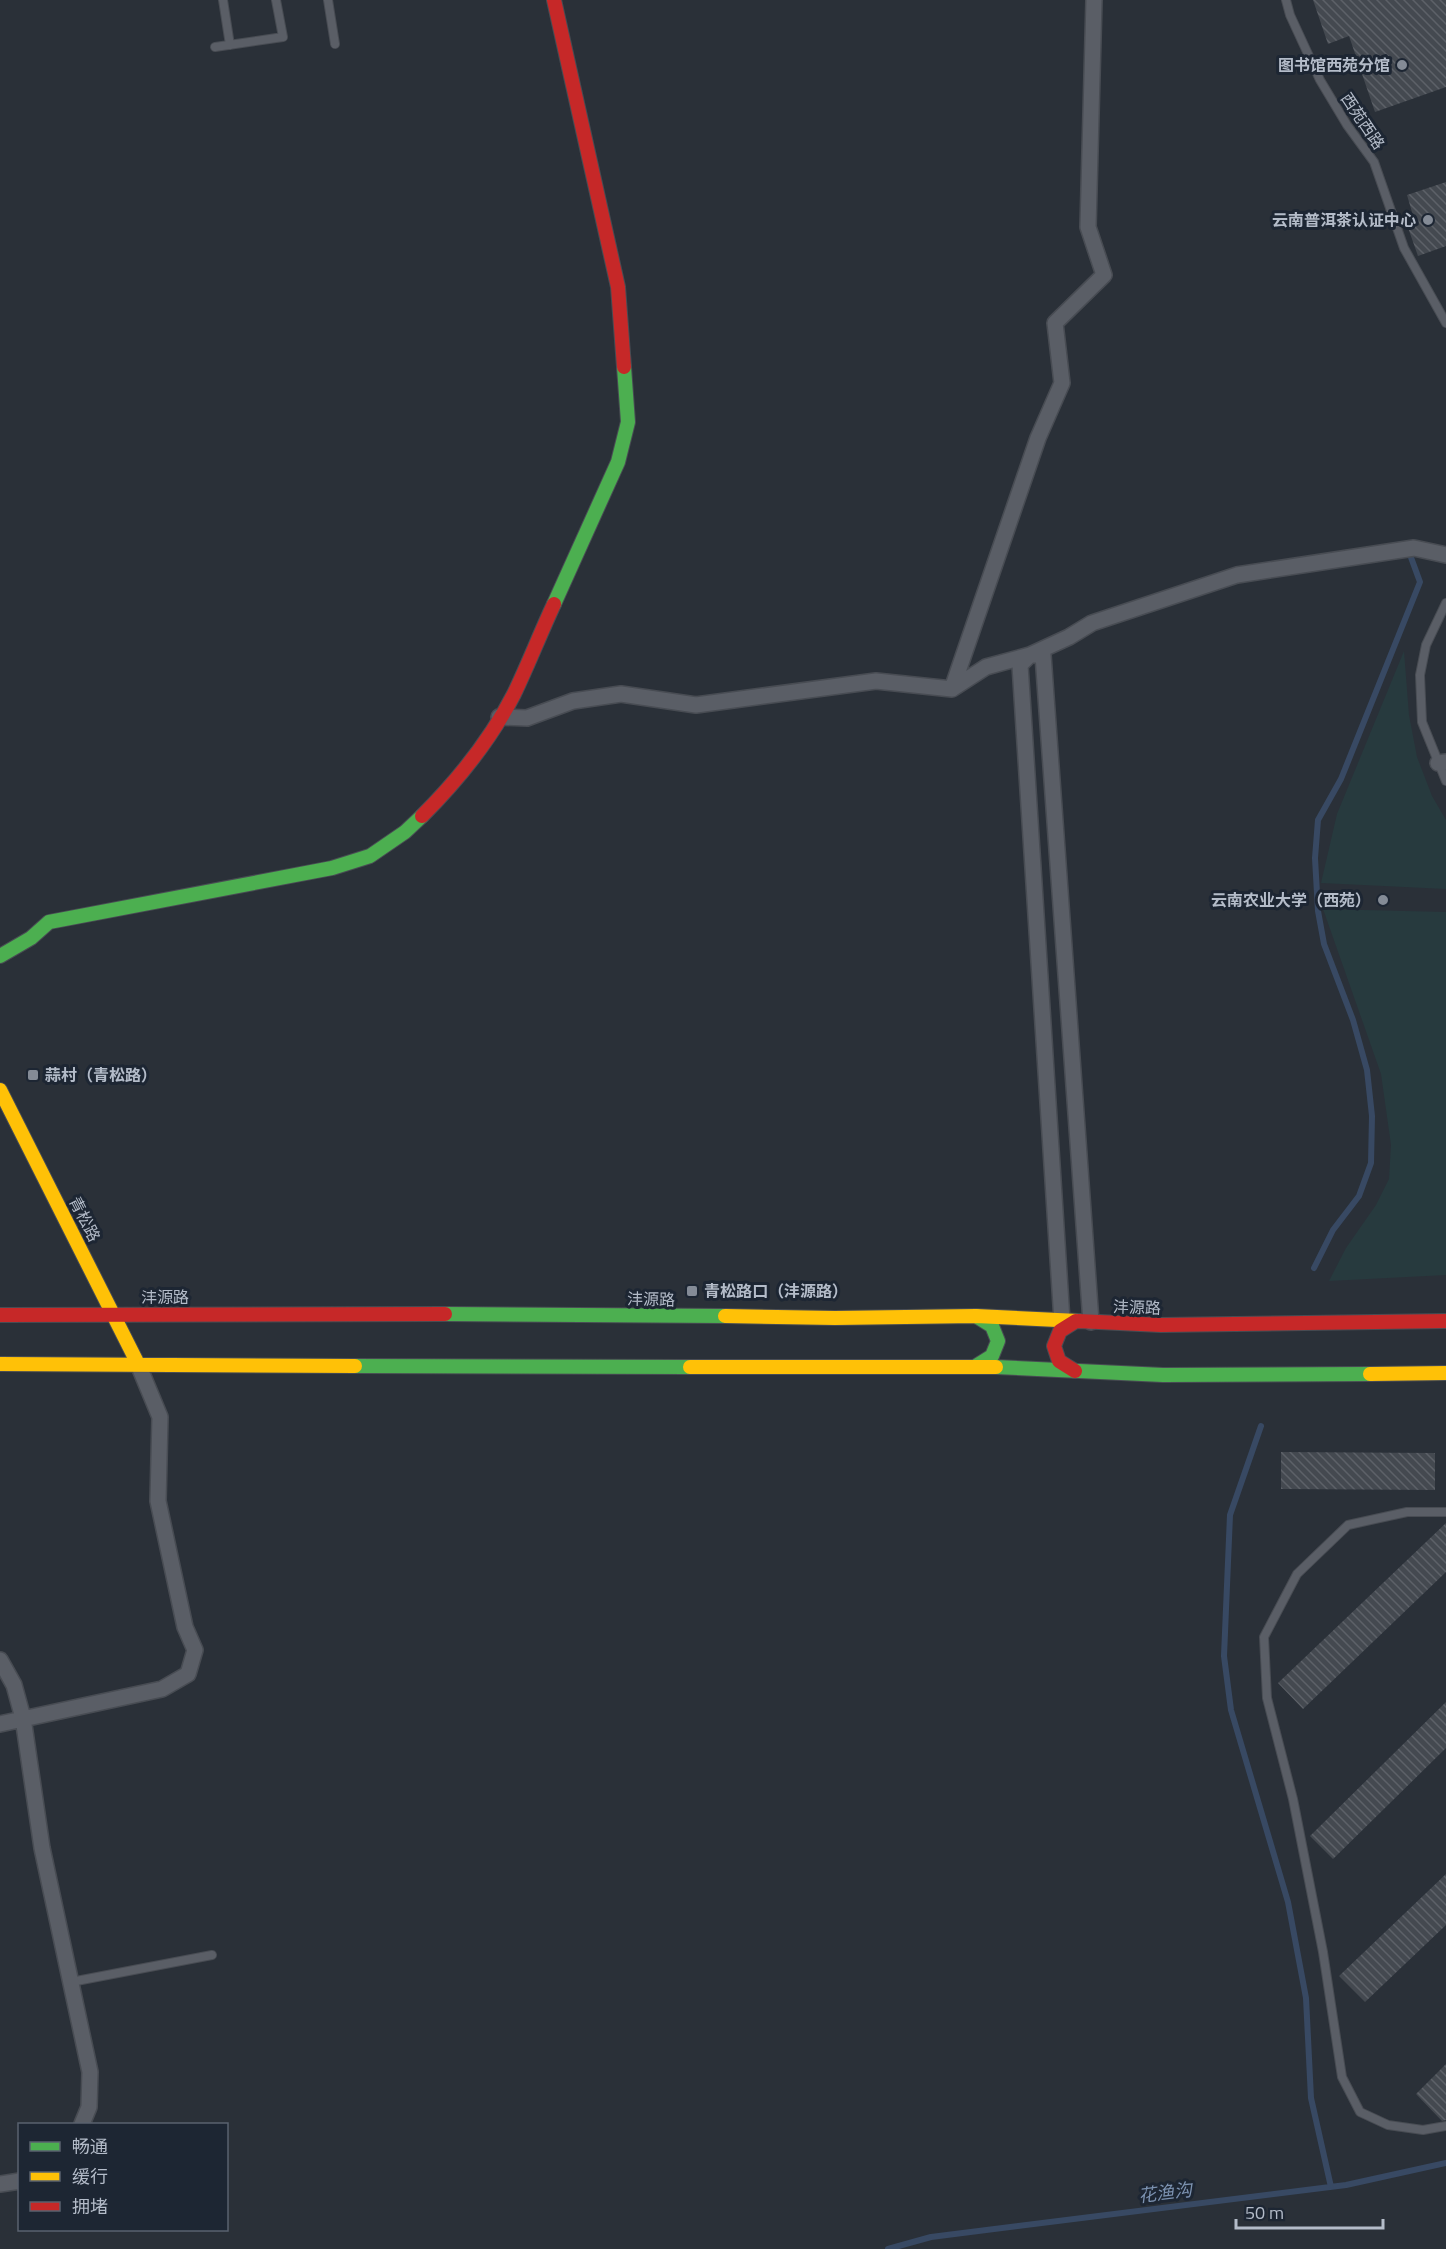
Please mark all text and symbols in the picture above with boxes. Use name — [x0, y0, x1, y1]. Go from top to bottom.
place label: 图书馆西苑分馆 — [1278, 53, 1390, 77]
marker: 图书馆西苑分馆 — [1395, 58, 1409, 72]
street label: 西苑西路 — [1335, 88, 1391, 154]
place label: 云南普洱茶认证中心 — [1272, 208, 1416, 232]
marker: 云南普洱茶认证中心 — [1421, 213, 1435, 227]
place label: 云南农业大学（西苑） — [1211, 888, 1371, 912]
marker: 云南农业大学（西苑） — [1376, 893, 1390, 907]
place label: 蒜村（青松路） — [45, 1063, 157, 1087]
marker: 蒜村（青松路） — [26, 1068, 40, 1082]
street label: 青松路 — [63, 1192, 107, 1246]
place label: 青松路口（沣源路） — [704, 1279, 848, 1303]
marker: 青松路口（沣源路） — [685, 1284, 699, 1298]
street label: 沣源路 — [141, 1285, 189, 1309]
street label: 沣源路 — [627, 1287, 675, 1311]
street label: 沣源路 — [1113, 1294, 1161, 1320]
legend — [18, 2123, 228, 2231]
text: 畅通 — [72, 2133, 108, 2160]
text: 缓行 — [72, 2163, 108, 2190]
water label: 花渔沟 — [1136, 2176, 1195, 2209]
scale bar — [1236, 2192, 1383, 2230]
text: 拥堵 — [72, 2193, 108, 2220]
text: 50 m — [1245, 2199, 1284, 2226]

